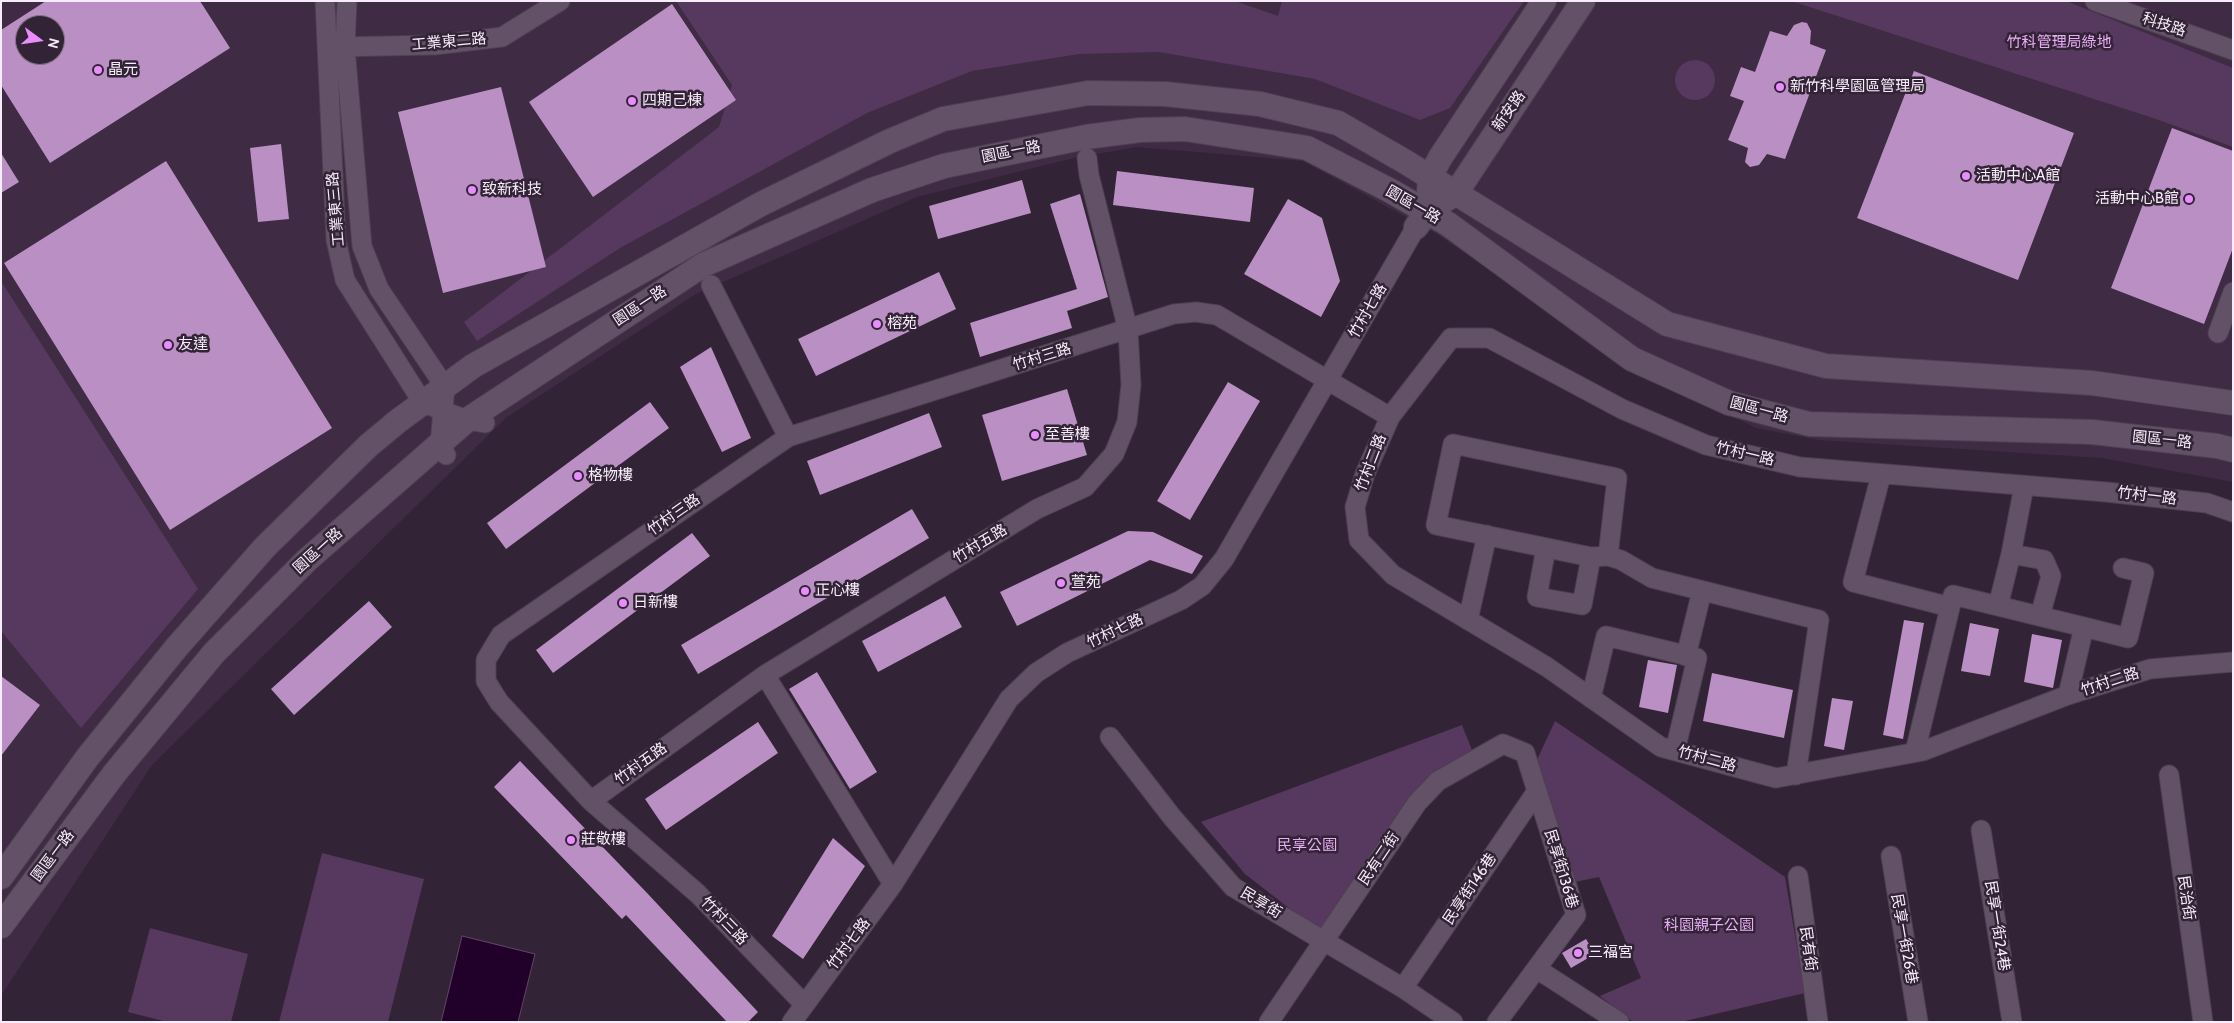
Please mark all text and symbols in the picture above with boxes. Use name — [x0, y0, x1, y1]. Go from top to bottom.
street label: 科技路 — [2140, 9, 2188, 41]
north arrow — [15, 15, 65, 65]
street label: 工業東二路 — [411, 30, 487, 54]
park label: 竹科管理局綠地 — [2007, 34, 2111, 52]
text: N — [44, 36, 64, 50]
place label: 晶元 — [108, 61, 138, 79]
marker: 晶元 — [92, 64, 104, 76]
place label: 新竹科學園區管理局 — [1790, 78, 1925, 96]
marker: 新竹科學園區管理局 — [1774, 81, 1786, 93]
street label: 新安路 — [1489, 87, 1529, 135]
place label: 四期己棟 — [642, 92, 702, 110]
marker: 四期己棟 — [626, 95, 638, 107]
street label: 園區一路 — [980, 137, 1042, 167]
place label: 活動中心A館 — [1976, 167, 2060, 185]
marker: 活動中心A館 — [1960, 170, 1972, 182]
street label: 工業東三路 — [324, 171, 348, 247]
place label: 致新科技 — [482, 181, 542, 199]
street label: 園區一路 — [1383, 182, 1443, 228]
marker: 致新科技 — [466, 184, 478, 196]
place label: 活動中心B館 — [2095, 190, 2179, 208]
marker: 活動中心B館 — [2183, 193, 2195, 205]
street label: 竹村七路 — [1345, 281, 1391, 341]
street label: 園區一路 — [610, 282, 670, 330]
place label: 榕苑 — [887, 315, 917, 333]
marker: 榕苑 — [871, 318, 883, 330]
place label: 友達 — [178, 336, 208, 354]
marker: 友達 — [162, 339, 174, 351]
street label: 竹村三路 — [1011, 340, 1073, 374]
street label: 園區一路 — [1728, 394, 1790, 426]
place label: 至善樓 — [1045, 426, 1090, 444]
street label: 園區一路 — [2131, 428, 2193, 452]
marker: 至善樓 — [1029, 429, 1041, 441]
street label: 竹村二路 — [1352, 432, 1390, 494]
street label: 竹村一路 — [1714, 438, 1776, 470]
place label: 格物樓 — [588, 467, 633, 485]
marker: 格物樓 — [572, 470, 584, 482]
street label: 竹村一路 — [2116, 483, 2178, 509]
street label: 竹村三路 — [644, 490, 704, 540]
street label: 竹村五路 — [950, 521, 1010, 567]
street label: 園區一路 — [290, 524, 346, 578]
place label: 萱苑 — [1071, 574, 1101, 592]
marker: 萱苑 — [1055, 577, 1067, 589]
place label: 正心樓 — [815, 582, 860, 600]
marker: 正心樓 — [799, 585, 811, 597]
place label: 日新樓 — [633, 594, 678, 612]
marker: 日新樓 — [617, 597, 629, 609]
street label: 竹村七路 — [1084, 610, 1146, 652]
street label: 竹村二路 — [2079, 664, 2141, 700]
street label: 竹村五路 — [611, 739, 671, 789]
street label: 竹村二路 — [1676, 743, 1738, 775]
street label: 園區一路 — [28, 827, 78, 885]
street label: 民享街136巷 — [1540, 827, 1582, 911]
street label: 民有二街 — [1355, 829, 1403, 889]
place label: 莊敬樓 — [581, 831, 626, 849]
marker: 莊敬樓 — [565, 834, 577, 846]
park label: 民享公園 — [1277, 837, 1337, 855]
street label: 民享街146巷 — [1440, 850, 1500, 928]
street label: 民治街 — [2174, 874, 2198, 922]
street label: 民享一街24巷 — [1981, 879, 2013, 973]
street label: 民享街 — [1237, 884, 1285, 922]
street label: 民享一街26巷 — [1887, 892, 1921, 986]
street label: 竹村三路 — [697, 893, 751, 949]
street label: 竹村七路 — [824, 915, 874, 973]
park label: 科園親子公園 — [1664, 917, 1754, 935]
street label: 民有街 — [1796, 925, 1820, 973]
place label: 三福宮 — [1588, 944, 1633, 962]
marker: 三福宮 — [1572, 947, 1584, 959]

